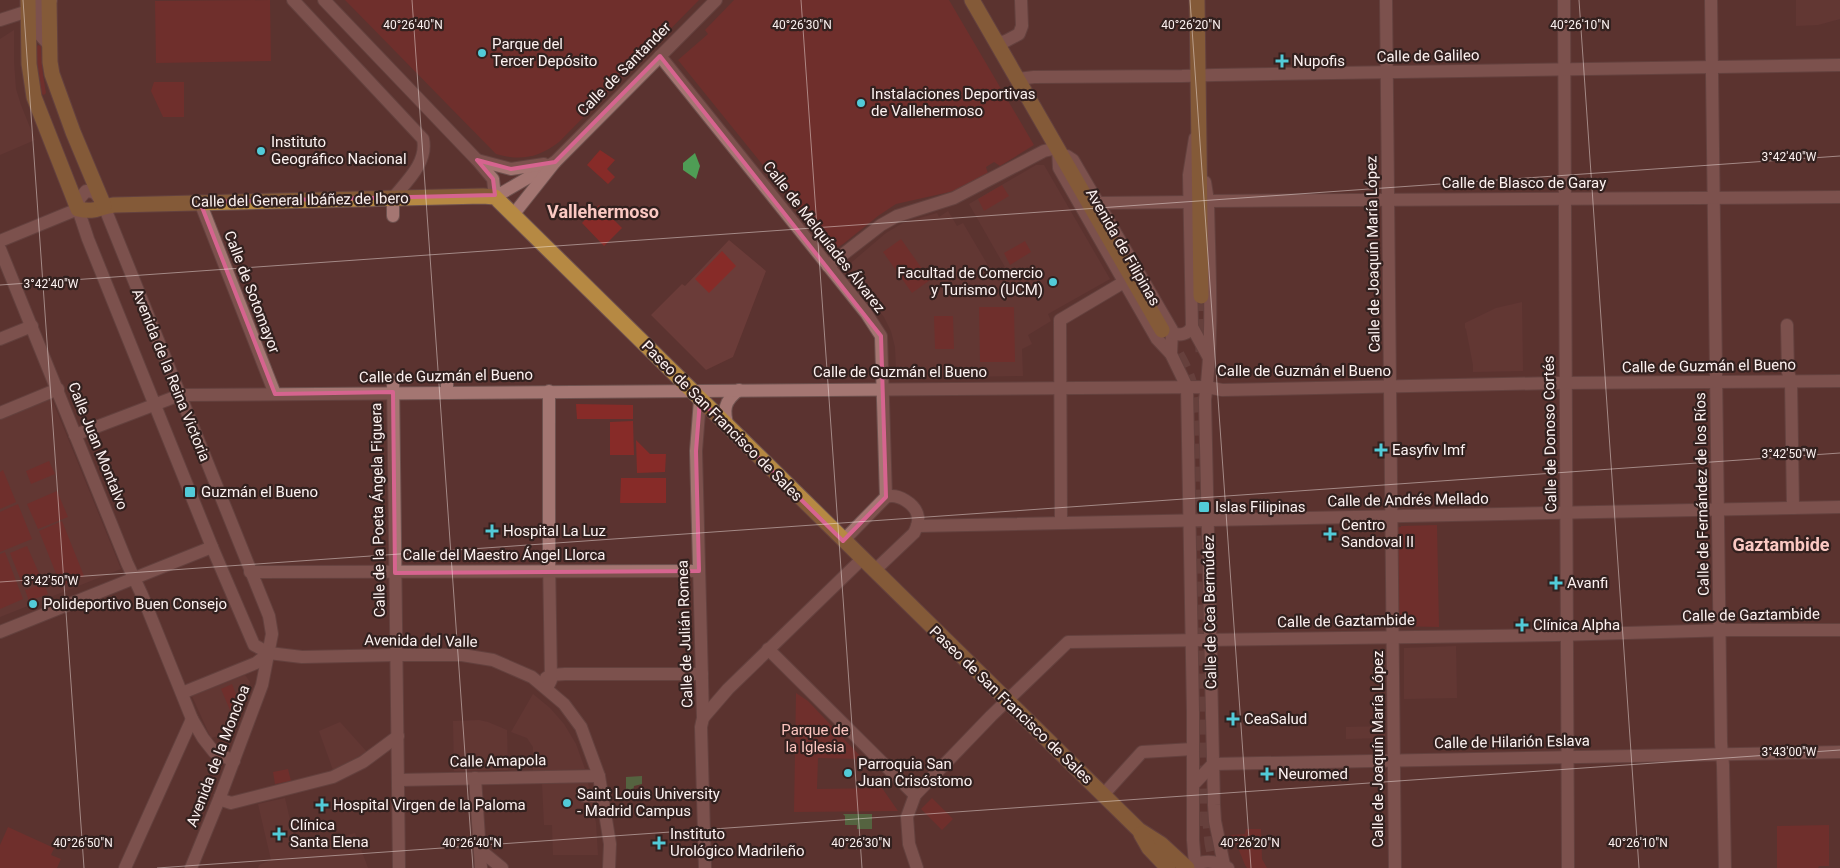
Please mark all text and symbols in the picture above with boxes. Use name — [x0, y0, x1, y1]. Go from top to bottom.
text: 40°26'40"N — [383, 18, 443, 32]
street label: Calle de Santander — [573, 18, 675, 120]
text: 40°26'30"N — [772, 18, 832, 32]
text: 40°26'20"N — [1161, 18, 1221, 32]
text: 40°26'10"N — [1550, 18, 1610, 32]
place label: Parque del Tercer Depósito — [492, 35, 597, 70]
street label: Calle de Galileo — [1376, 46, 1480, 66]
marker: Parque del Tercer Depósito — [476, 47, 488, 59]
place label: Nupofis — [1293, 52, 1345, 70]
marker: Nupofis — [1275, 54, 1289, 68]
place label: Instalaciones Deportivas de Vallehermoso — [871, 85, 1036, 120]
marker: Instalaciones Deportivas de Vallehermoso — [855, 97, 867, 109]
place label: Instituto Geográfico Nacional — [271, 133, 407, 168]
marker: Instituto Geográfico Nacional — [255, 145, 267, 157]
text: 3°42'40"W — [1762, 150, 1817, 164]
street label: Calle de Joaquín María López — [1362, 155, 1384, 353]
street label: Calle de Melquíades Álvarez — [759, 158, 889, 316]
street label: Calle de Blasco de Garay — [1442, 174, 1606, 192]
street label: Avenida de Filipinas — [1082, 185, 1164, 309]
street label: Calle del General Ibáñez de Ibero — [191, 189, 409, 211]
district label: Vallehermoso — [547, 201, 659, 222]
street label: Calle de Sotomayor — [220, 228, 284, 356]
place label: Facultad de Comercio y Turismo (UCM) — [897, 264, 1043, 299]
marker: Facultad de Comercio y Turismo (UCM) — [1047, 276, 1059, 288]
text: 3°42'40"W — [24, 277, 79, 291]
street label: Avenida de la Reina Victoria — [128, 286, 214, 464]
street label: Paseo de San Francisco de Sales — [638, 337, 806, 505]
street label: Calle de Guzmán el Bueno — [1622, 355, 1796, 377]
street label: Calle de Donoso Cortés — [1540, 356, 1560, 512]
street label: Calle de Guzmán el Bueno — [1217, 362, 1391, 380]
street label: Calle de Guzmán el Bueno — [813, 363, 987, 381]
street label: Calle de Guzmán el Bueno — [359, 365, 533, 387]
street label: Calle Juan Montalvo — [64, 380, 132, 512]
street label: Calle de Fernández de los Ríos — [1691, 392, 1713, 596]
street label: Calle de la Poeta Ángela Figuera — [367, 402, 389, 618]
place label: Easyfiv Imf — [1392, 441, 1466, 459]
marker: Easyfiv Imf — [1374, 443, 1388, 457]
text: 3°42'50"W — [1762, 447, 1817, 461]
place label: Guzmán el Bueno — [201, 483, 318, 501]
marker: Guzmán el Bueno — [183, 485, 197, 499]
street label: Calle de Andrés Mellado — [1327, 490, 1489, 510]
place label: Islas Filipinas — [1215, 498, 1306, 516]
marker: Islas Filipinas — [1197, 500, 1211, 514]
place label: Centro Sandoval II — [1341, 516, 1414, 551]
place label: Hospital La Luz — [503, 522, 606, 540]
marker: Hospital La Luz — [485, 524, 499, 538]
marker: Centro Sandoval II — [1323, 527, 1337, 541]
district label: Gaztambide — [1732, 534, 1830, 555]
street label: Calle de Cea Bermúdez — [1200, 535, 1220, 689]
street label: Calle del Maestro Ángel Llorca — [403, 546, 605, 564]
street label: Calle de Julián Romea — [673, 560, 697, 708]
text: 3°42'50"W — [24, 574, 79, 588]
place label: Avanfi — [1567, 574, 1608, 592]
marker: Avanfi — [1549, 576, 1563, 590]
place label: Polideportivo Buen Consejo — [43, 595, 227, 613]
marker: Polideportivo Buen Consejo — [27, 598, 39, 610]
street label: Calle de Gaztambide — [1682, 605, 1820, 625]
street label: Calle de Gaztambide — [1277, 611, 1415, 631]
place label: Clínica Alpha — [1533, 616, 1620, 634]
marker: Clínica Alpha — [1515, 618, 1529, 632]
street label: Paseo de San Francisco de Sales — [926, 622, 1096, 788]
street label: Avenida del Valle — [364, 631, 478, 651]
street label: Calle de Joaquín María López — [1369, 651, 1387, 847]
street label: Avenida de la Moncloa — [183, 682, 253, 830]
place label: CeaSalud — [1244, 710, 1307, 728]
marker: CeaSalud — [1226, 712, 1240, 726]
park label: Parque de la Iglesia — [781, 721, 849, 756]
street label: Calle de Hilarión Eslava — [1434, 732, 1590, 752]
text: 3°43'00"W — [1762, 745, 1817, 759]
street label: Calle Amapola — [449, 751, 547, 771]
place label: Parroquia San Juan Crisóstomo — [858, 755, 972, 790]
place label: Neuromed — [1278, 765, 1348, 783]
marker: Parroquia San Juan Crisóstomo — [842, 767, 854, 779]
marker: Neuromed — [1260, 767, 1274, 781]
place label: Saint Louis University - Madrid Campus — [577, 785, 720, 820]
place label: Hospital Virgen de la Paloma — [333, 796, 526, 814]
marker: Saint Louis University - Madrid Campus — [561, 797, 573, 809]
marker: Hospital Virgen de la Paloma — [315, 798, 329, 812]
place label: Clínica Santa Elena — [290, 816, 369, 851]
place label: Instituto Urológico Madrileño — [670, 825, 805, 860]
marker: Clínica Santa Elena — [272, 827, 286, 841]
text: 40°26'50"N — [53, 836, 113, 850]
text: 40°26'40"N — [442, 836, 502, 850]
marker: Instituto Urológico Madrileño — [652, 836, 666, 850]
text: 40°26'30"N — [831, 836, 891, 850]
text: 40°26'20"N — [1220, 836, 1280, 850]
text: 40°26'10"N — [1608, 836, 1668, 850]

